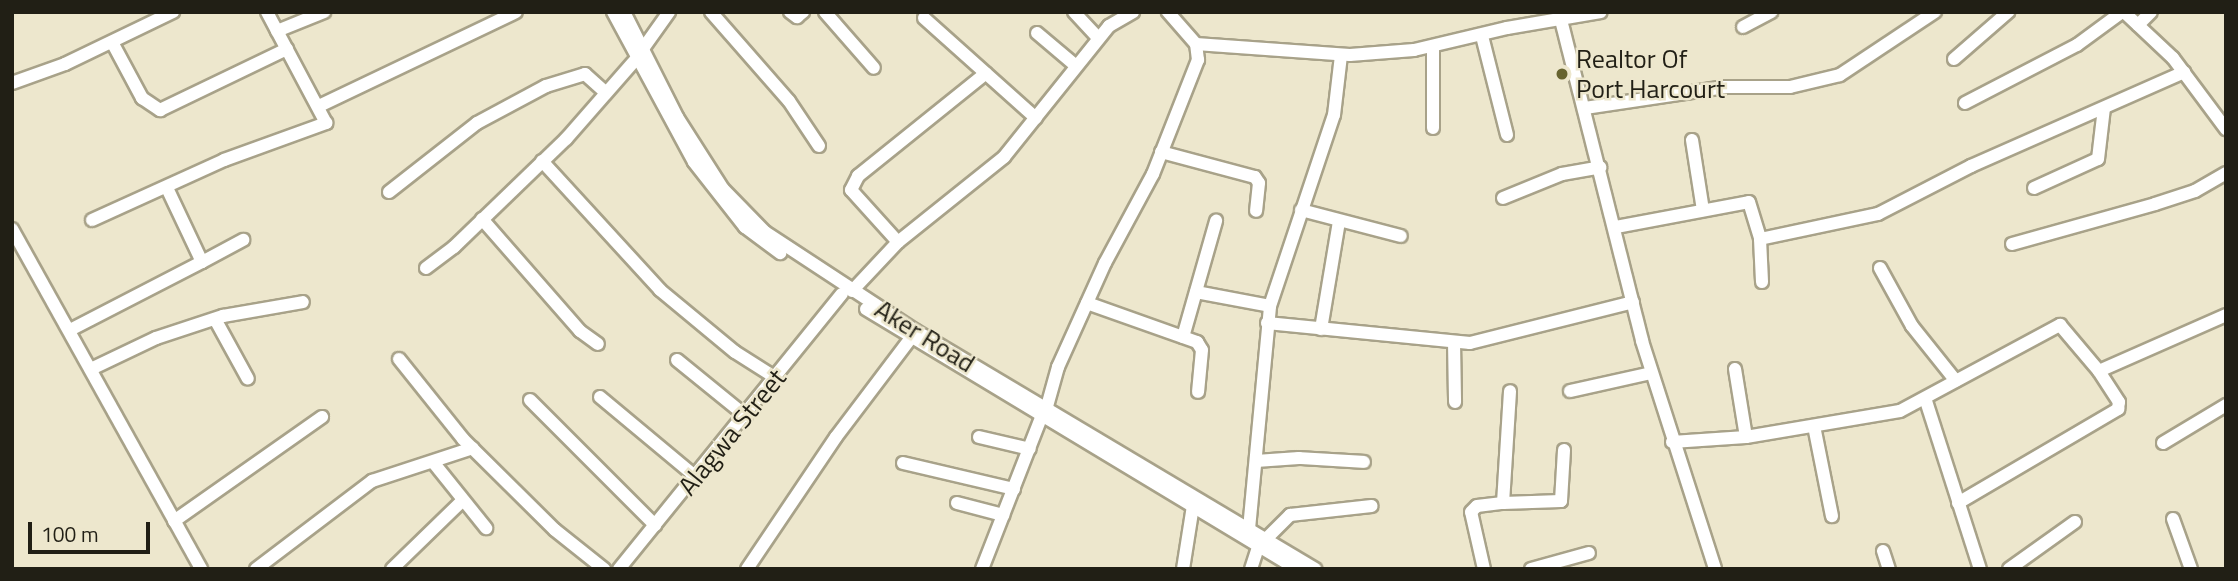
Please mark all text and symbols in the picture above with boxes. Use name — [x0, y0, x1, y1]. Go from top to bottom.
place label: Realtor Of Port Harcourt — [1576, 43, 1725, 104]
marker: Realtor Of Port Harcourt — [1554, 66, 1570, 82]
street label: Aker Road — [869, 293, 981, 379]
street label: Alagwa Street — [672, 363, 792, 501]
scale bar — [32, 508, 154, 552]
text: 100 m — [41, 518, 98, 550]

